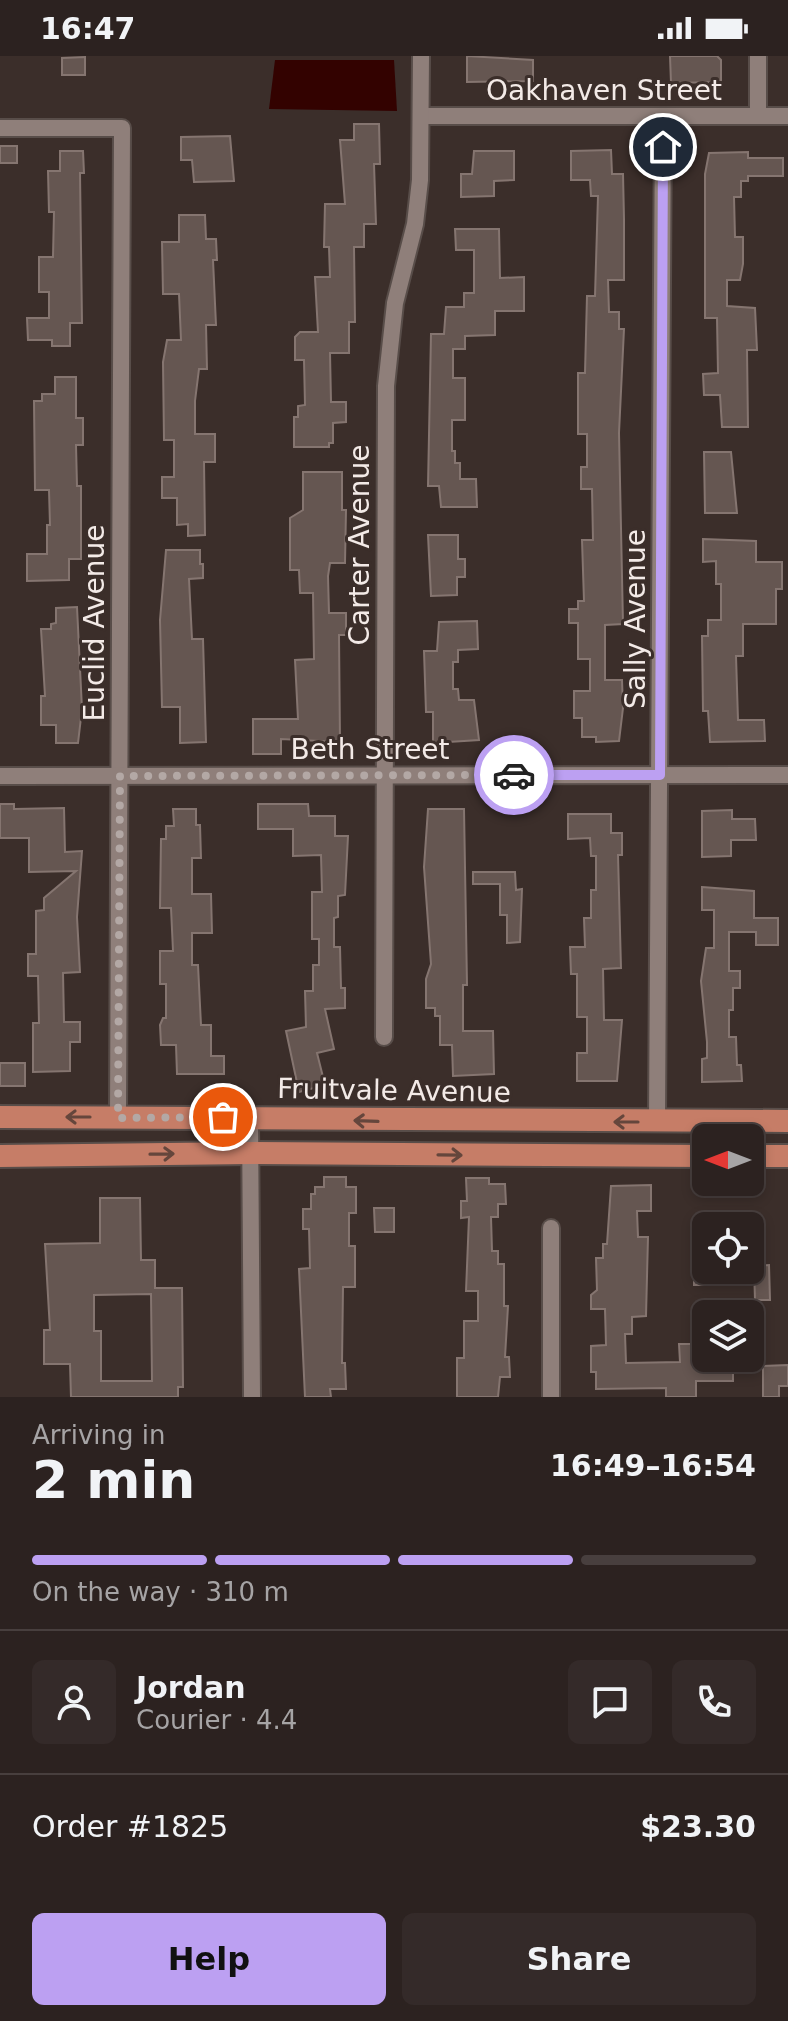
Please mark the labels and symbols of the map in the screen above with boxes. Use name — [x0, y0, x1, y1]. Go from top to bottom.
street label: Oakhaven Street — [486, 74, 722, 107]
pin — [629, 113, 697, 181]
street label: Carter Avenue — [343, 445, 376, 645]
street label: Euclid Avenue — [78, 524, 111, 722]
street label: Sally Avenue — [619, 529, 652, 709]
street label: Beth Street — [290, 733, 450, 766]
courier — [474, 735, 554, 815]
street label: Fruitvale Avenue — [277, 1072, 511, 1109]
pin — [189, 1083, 257, 1151]
one-way arrow — [65, 1109, 92, 1125]
one-way arrow — [353, 1113, 380, 1128]
one-way arrow — [613, 1114, 640, 1130]
north arrow — [692, 1124, 764, 1196]
one-way arrow — [148, 1146, 175, 1161]
one-way arrow — [436, 1147, 463, 1163]

